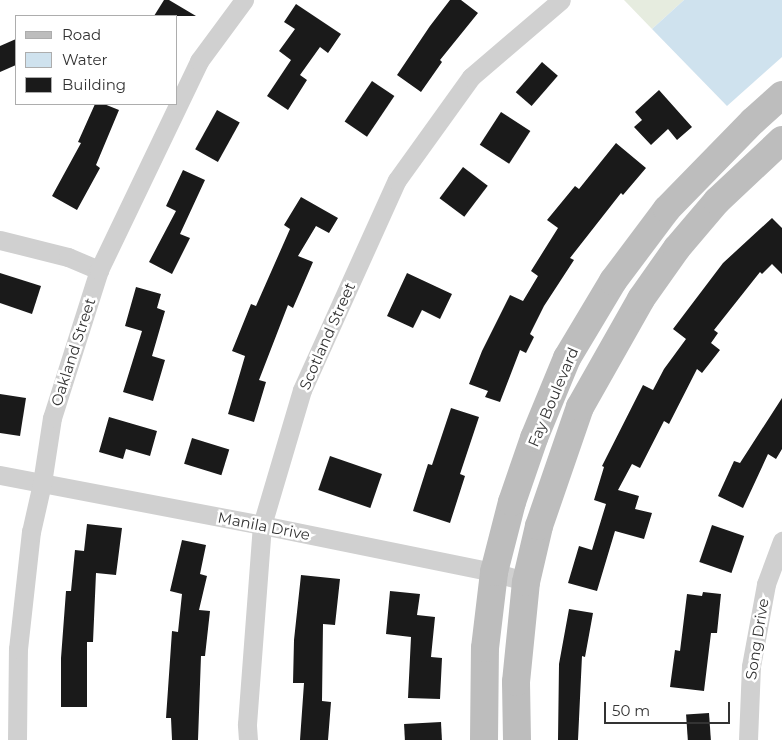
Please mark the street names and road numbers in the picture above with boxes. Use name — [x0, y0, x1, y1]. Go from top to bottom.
street label: Scotland Street — [295, 280, 359, 392]
street label: Oakland Street — [47, 296, 99, 408]
street label: Fay Boulevard — [524, 345, 582, 449]
street label: Manila Drive — [216, 508, 312, 544]
street label: Song Drive — [742, 597, 772, 681]

